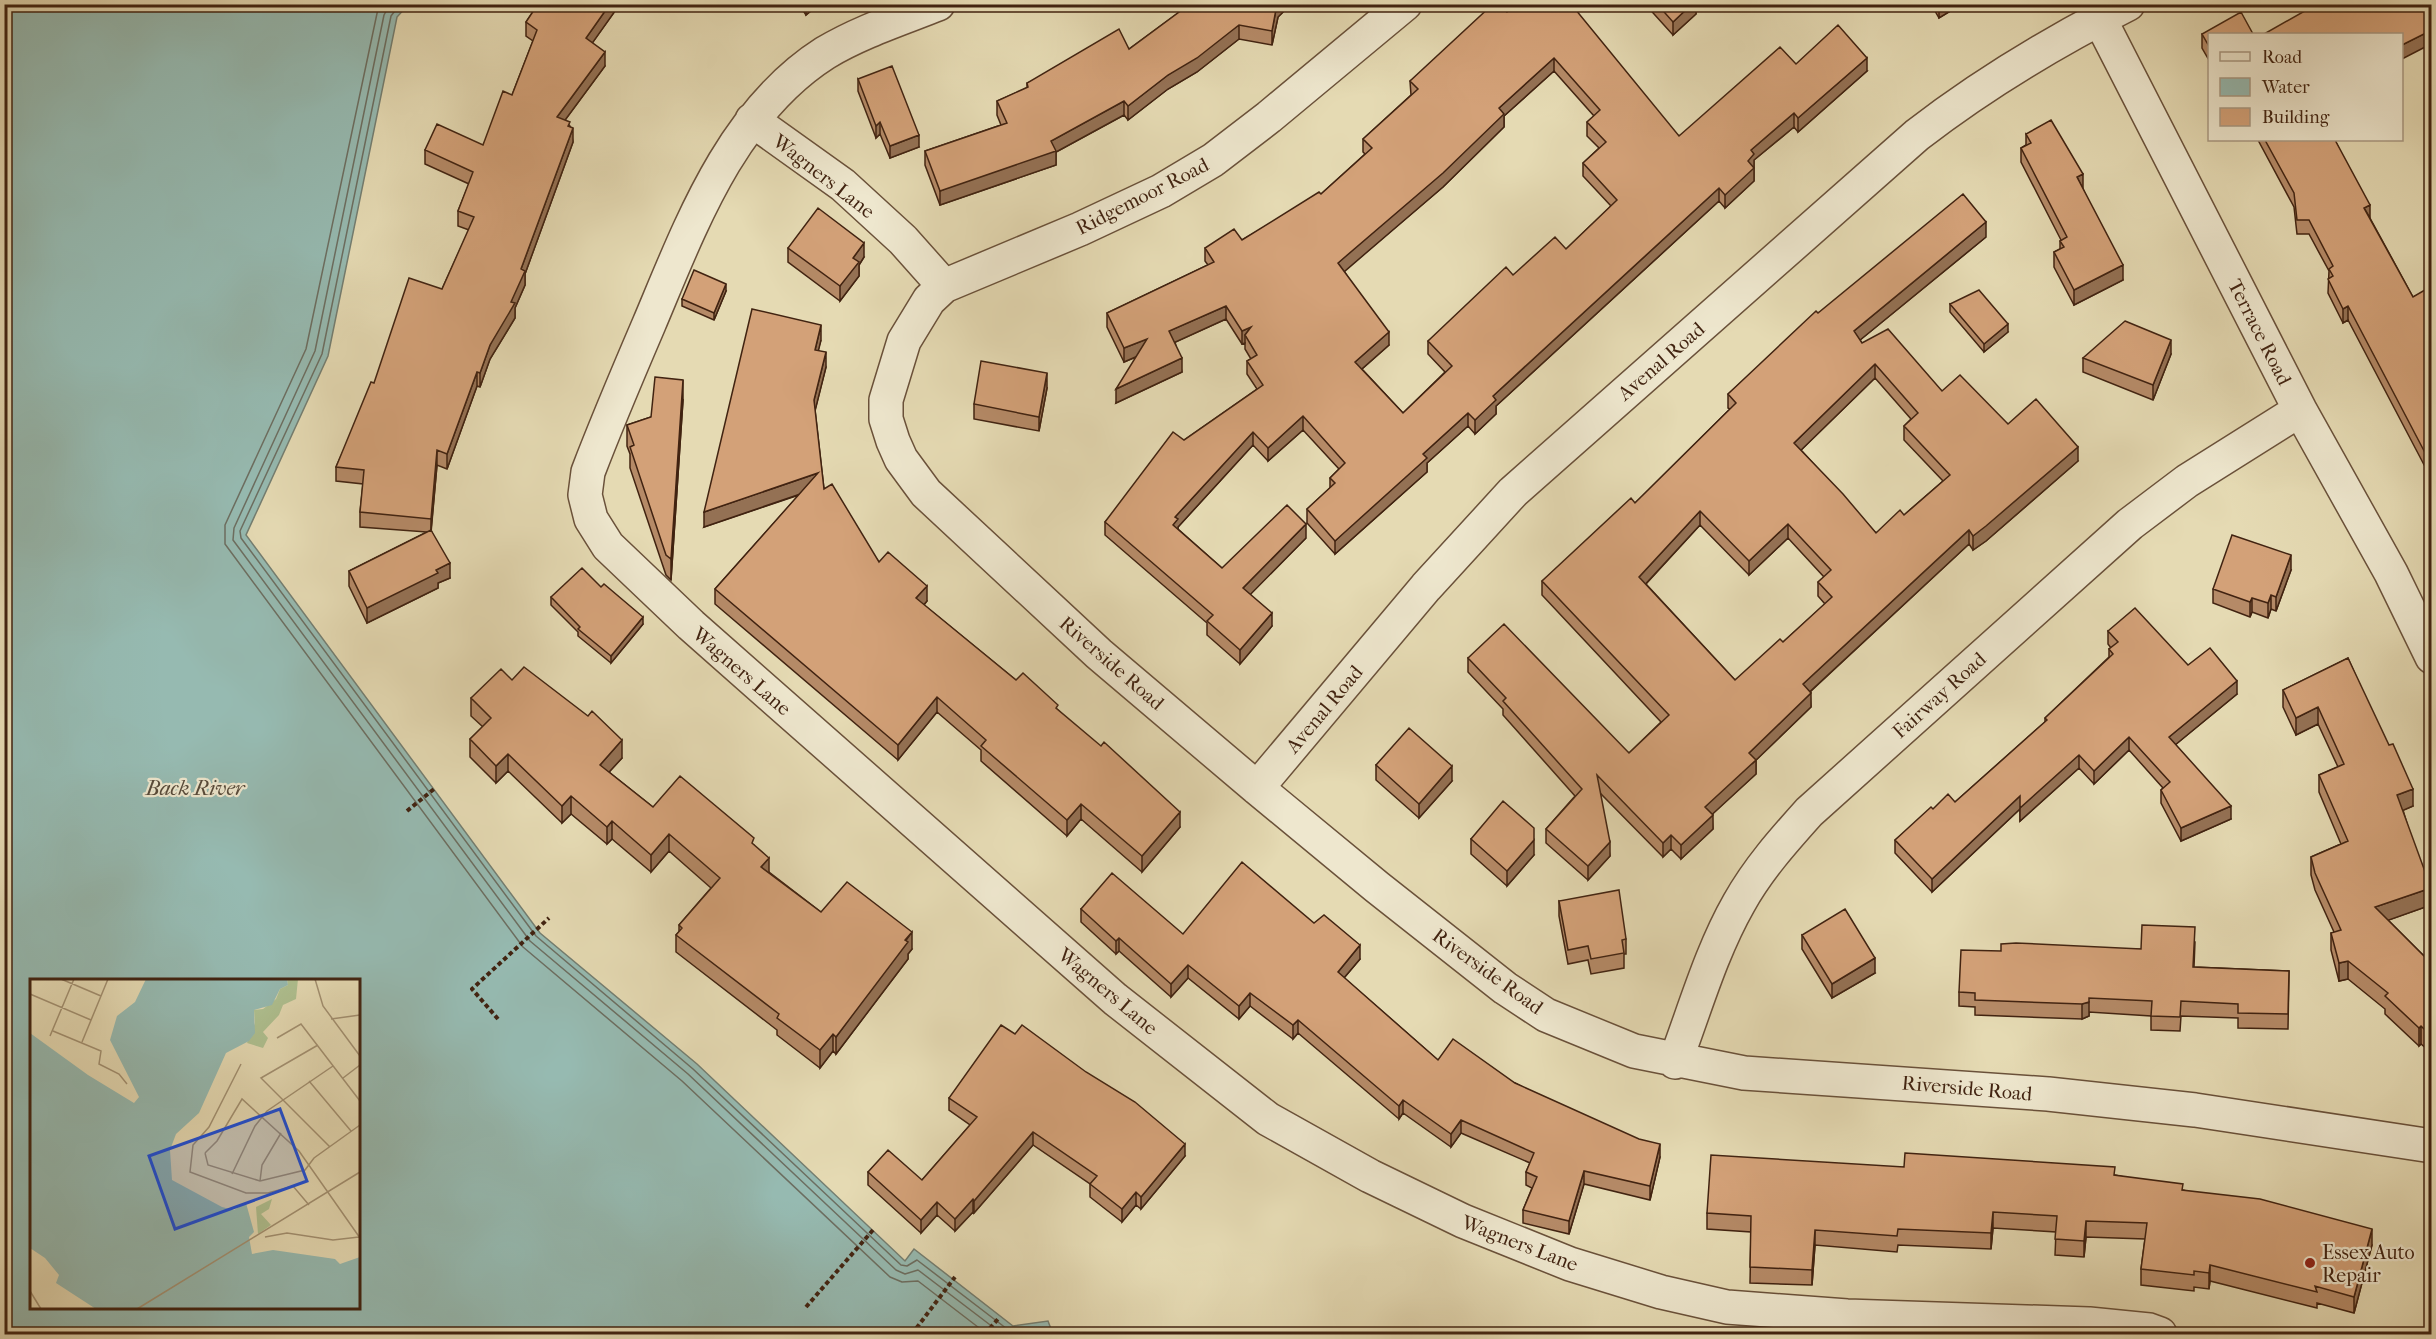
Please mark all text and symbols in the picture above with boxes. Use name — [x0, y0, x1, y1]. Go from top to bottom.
legend — [2208, 33, 2403, 141]
text: Road — [2262, 47, 2302, 68]
text: Water — [2261, 77, 2310, 98]
text: Building — [2262, 107, 2330, 128]
street label: Wagners Lane — [767, 129, 879, 223]
street label: Ridgemoor Road — [1072, 153, 1213, 240]
street label: Terrace Road — [2223, 276, 2297, 390]
street label: Avenal Road — [1613, 317, 1710, 406]
street label: Riverside Road — [1055, 612, 1169, 716]
street label: Wagners Lane — [687, 622, 796, 720]
street label: Fairway Road — [1888, 647, 1991, 743]
street label: Avenal Road — [1280, 660, 1368, 759]
water label: Back River — [145, 776, 246, 800]
street label: Riverside Road — [1428, 924, 1548, 1020]
street label: Wagners Lane — [1053, 943, 1162, 1040]
inset map — [30, 979, 360, 1309]
street label: Riverside Road — [1901, 1071, 2034, 1106]
street label: Wagners Lane — [1458, 1210, 1581, 1276]
place label: Essex Auto Repair — [2322, 1241, 2415, 1287]
marker: Essex Auto Repair — [2303, 1256, 2317, 1270]

